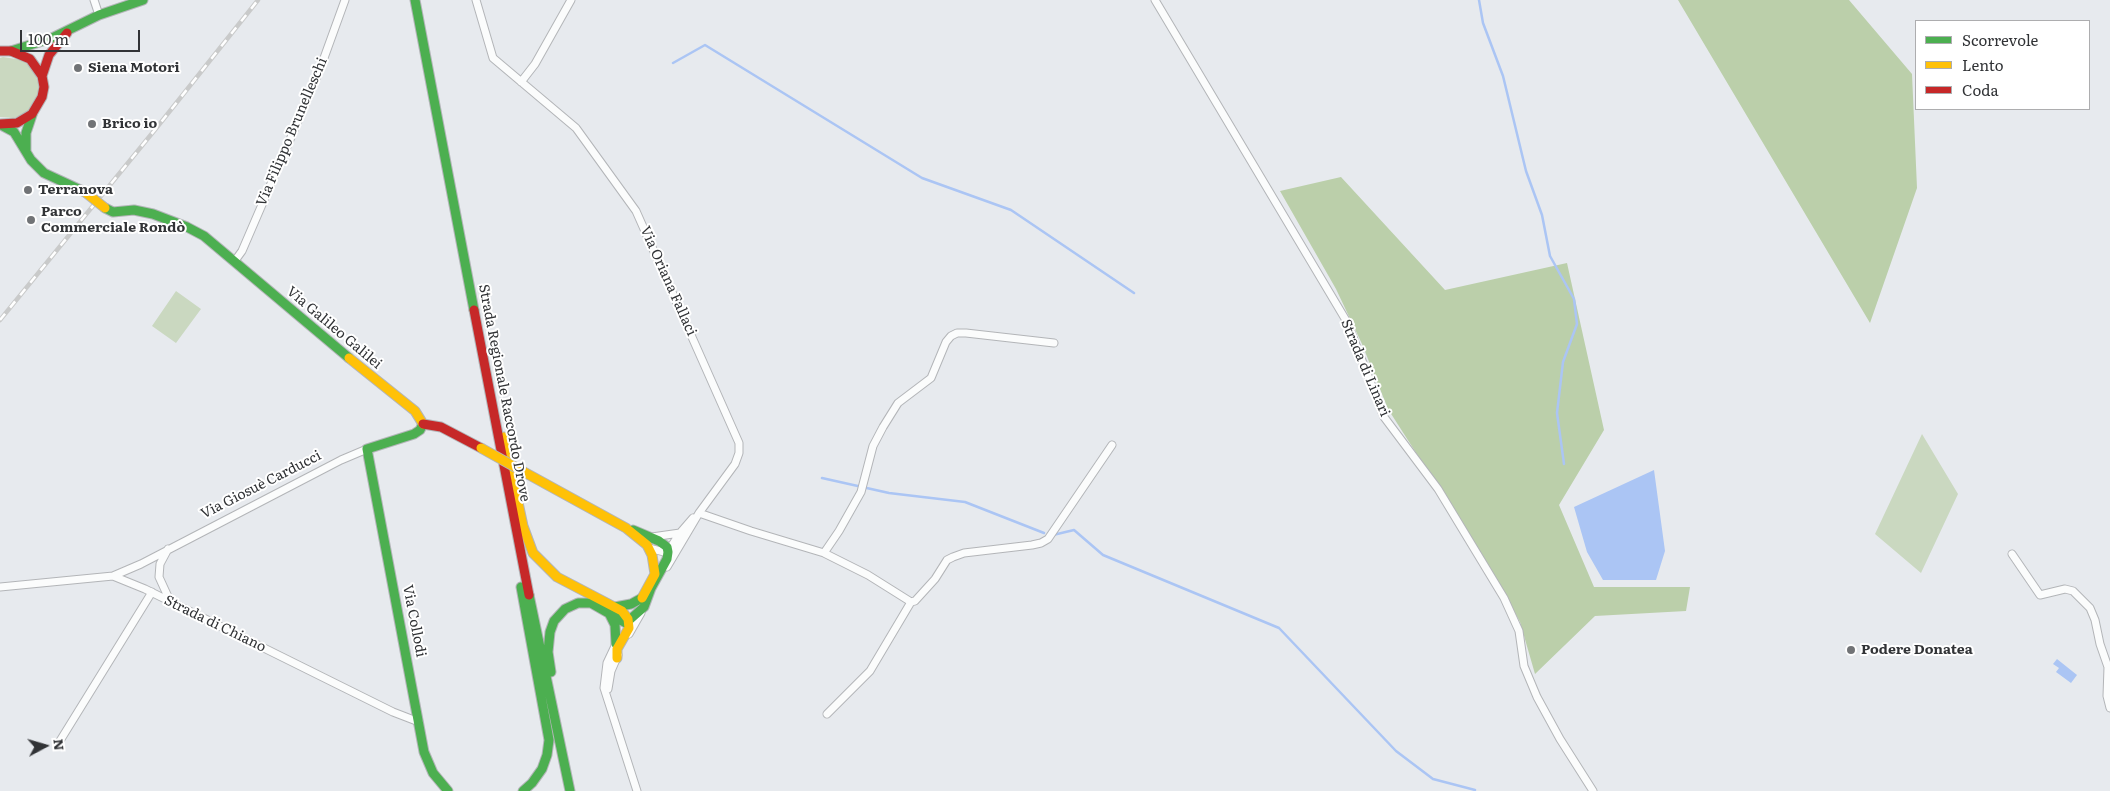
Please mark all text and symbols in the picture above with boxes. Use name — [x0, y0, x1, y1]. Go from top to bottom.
scale bar — [22, 20, 142, 52]
legend — [1915, 20, 2090, 110]
text: 100 m — [28, 27, 69, 50]
text: Scorrevole — [1962, 28, 2038, 51]
text: Lento — [1962, 53, 2003, 76]
street label: Via Filippo Brunelleschi — [253, 55, 331, 209]
place label: Siena Motori — [88, 60, 180, 76]
marker: Siena Motori — [72, 62, 84, 74]
text: Coda — [1962, 78, 1999, 101]
place label: Brico io — [102, 116, 157, 132]
marker: Brico io — [86, 118, 98, 130]
place label: Terranova — [38, 182, 113, 198]
marker: Terranova — [22, 184, 34, 196]
place label: Parco Commerciale Rondò — [41, 204, 185, 236]
marker: Parco Commerciale Rondò — [25, 214, 37, 226]
street label: Via Oriana Fallaci — [636, 224, 700, 338]
street label: Via Galileo Galilei — [283, 283, 385, 373]
street label: Strada Regionale Raccordo Drove — [475, 283, 533, 503]
street label: Strada di Linari — [1337, 317, 1393, 419]
street label: Via Giosuè Carducci — [198, 447, 324, 523]
street label: Via Collodi — [399, 583, 429, 659]
street label: Strada di Chiano — [161, 592, 269, 656]
place label: Podere Donatea — [1861, 642, 1973, 658]
marker: Podere Donatea — [1845, 644, 1857, 656]
north arrow — [20, 721, 70, 771]
text: N — [49, 738, 70, 751]

